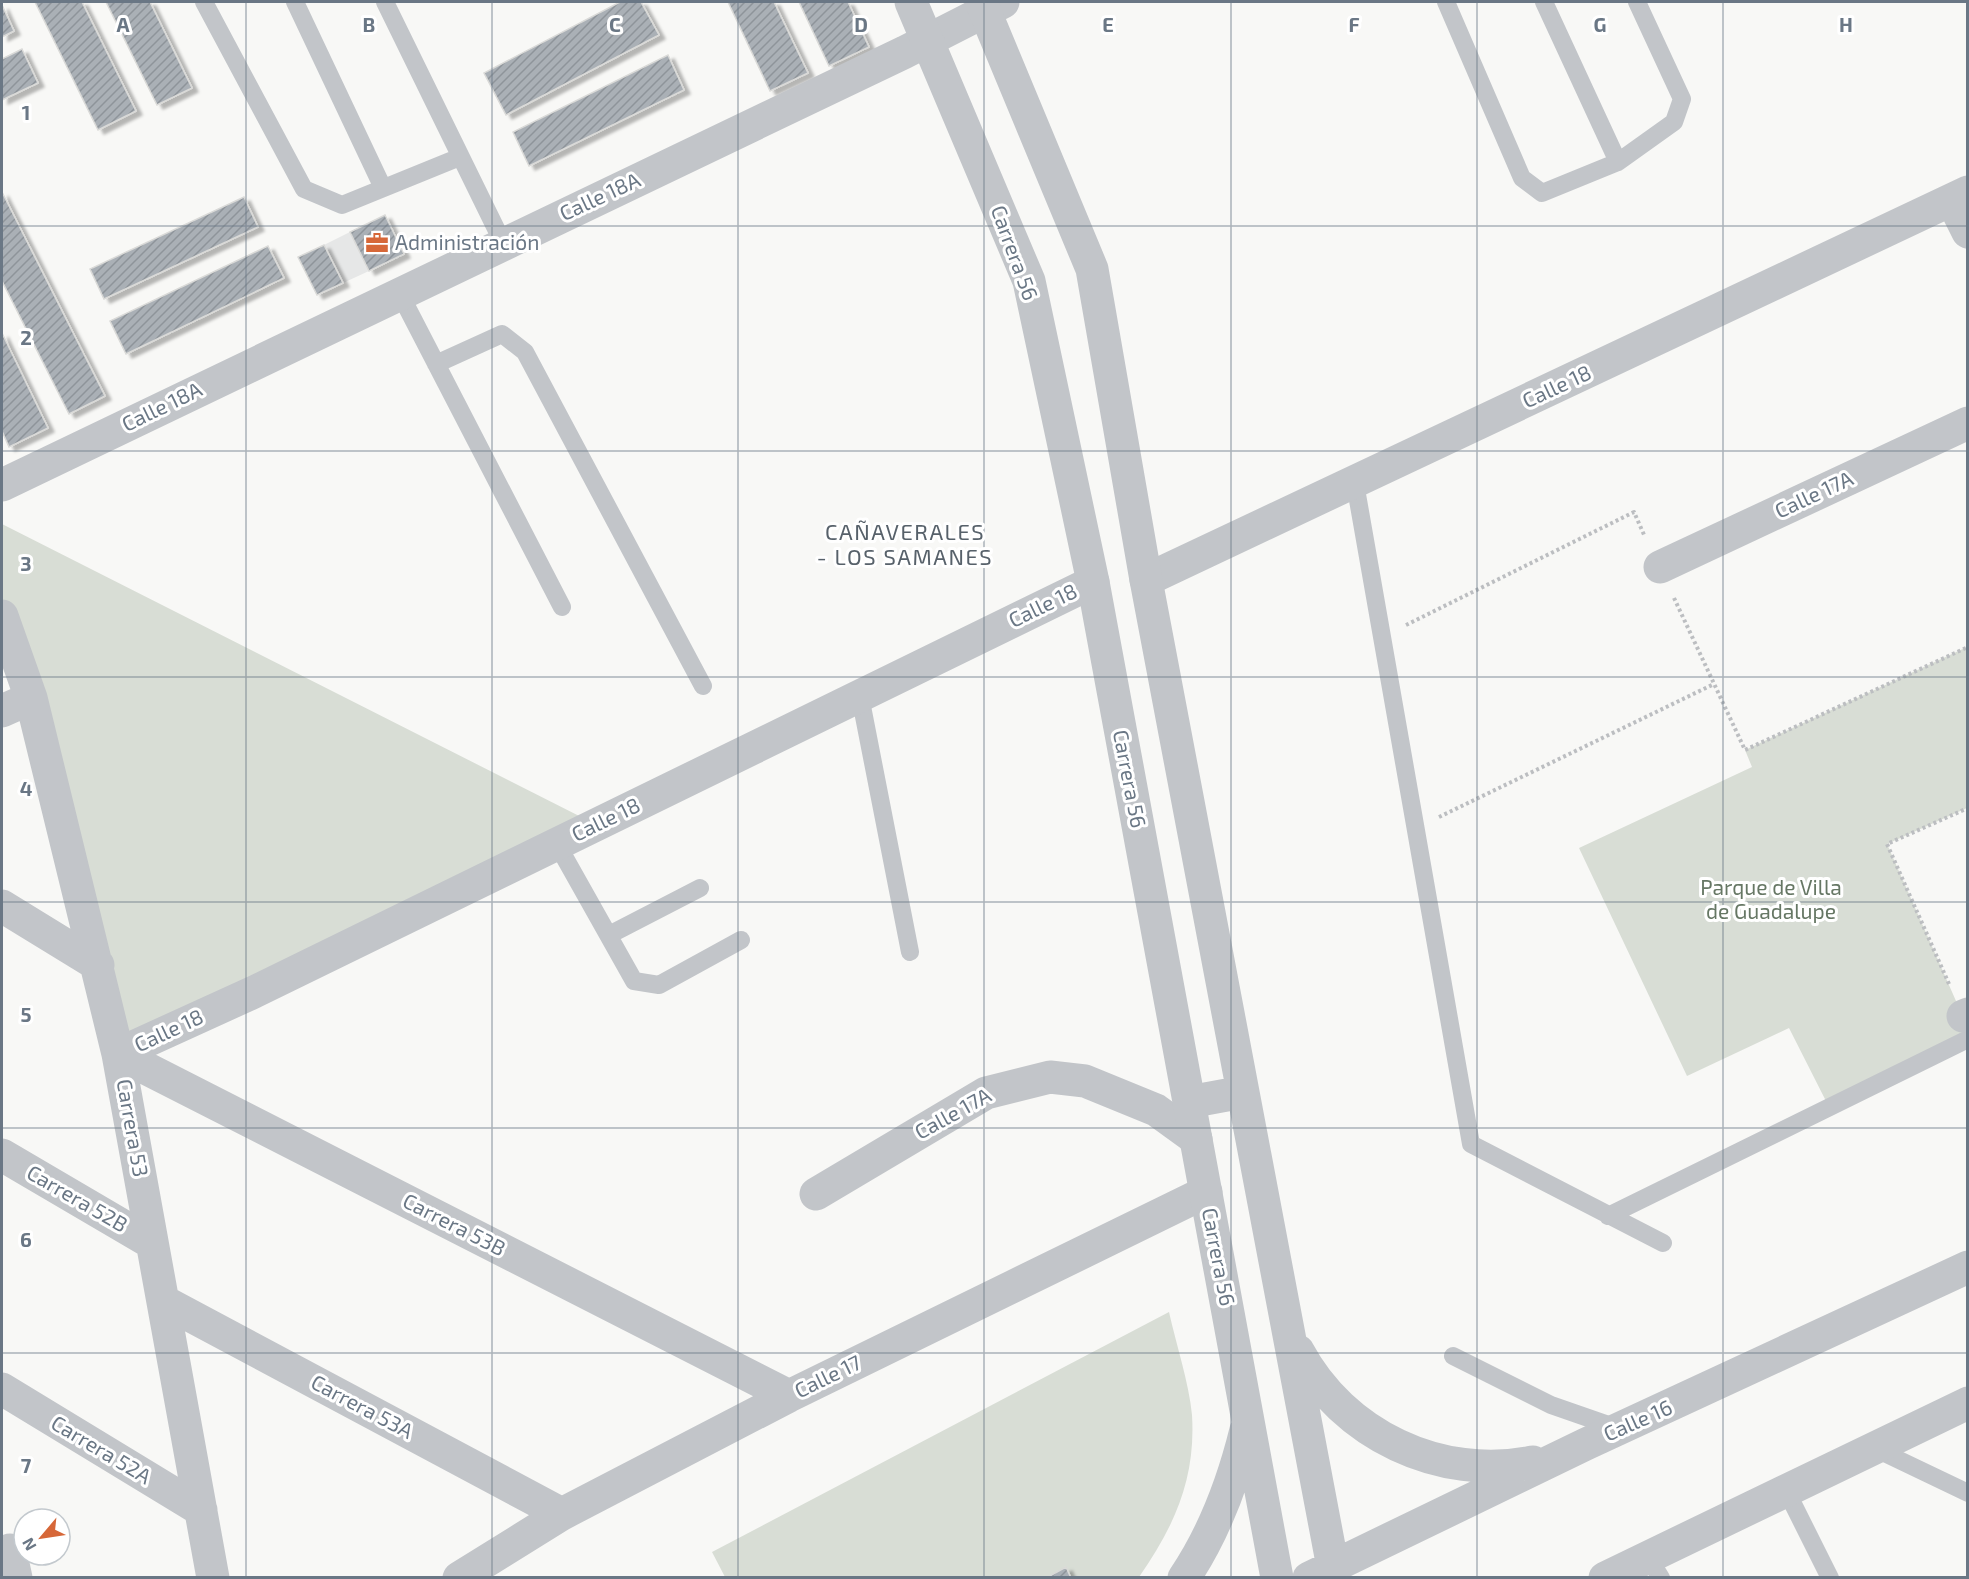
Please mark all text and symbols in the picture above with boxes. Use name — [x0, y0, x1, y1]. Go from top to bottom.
text: A — [116, 12, 130, 36]
text: B — [363, 12, 375, 36]
text: C — [609, 12, 621, 36]
text: D — [854, 12, 868, 36]
text: E — [1102, 12, 1114, 36]
text: F — [1348, 12, 1360, 36]
text: G — [1594, 12, 1606, 36]
text: H — [1839, 12, 1853, 36]
text: 1 — [22, 100, 30, 124]
street label: Calle 18A — [555, 166, 644, 225]
street label: Carrera 56 — [987, 202, 1044, 303]
place label: Administración — [395, 229, 539, 254]
office icon: Administración — [364, 230, 390, 256]
text: 2 — [20, 325, 32, 349]
street label: Calle 18 — [1518, 359, 1595, 412]
street label: Calle 18A — [117, 376, 206, 436]
street label: Calle 17A — [1770, 465, 1856, 523]
district label: CAÑAVERALES - LOS SAMANES — [817, 518, 993, 569]
text: 3 — [20, 551, 32, 575]
street label: Calle 18 — [1004, 577, 1081, 632]
street label: Carrera 56 — [1109, 728, 1152, 830]
text: 4 — [20, 776, 33, 800]
street label: Calle 18 — [567, 791, 644, 846]
park label: Parque de Villa de Guadalupe — [1700, 874, 1842, 923]
text: 5 — [20, 1002, 32, 1026]
street label: Calle 18 — [130, 1003, 207, 1056]
street label: Carrera 53 — [113, 1077, 154, 1179]
street label: Calle 17A — [910, 1082, 995, 1144]
street label: Carrera 52B — [23, 1159, 133, 1237]
street label: Carrera 53B — [399, 1187, 510, 1260]
street label: Carrera 56 — [1198, 1206, 1241, 1308]
text: 6 — [20, 1227, 32, 1251]
street label: Calle 17 — [790, 1349, 865, 1402]
street label: Carrera 53A — [307, 1368, 418, 1443]
street label: Calle 16 — [1599, 1394, 1676, 1446]
street label: Carrera 52A — [47, 1409, 156, 1488]
text: 7 — [21, 1453, 32, 1477]
north arrow — [12, 1507, 72, 1567]
text: N — [17, 1535, 40, 1554]

